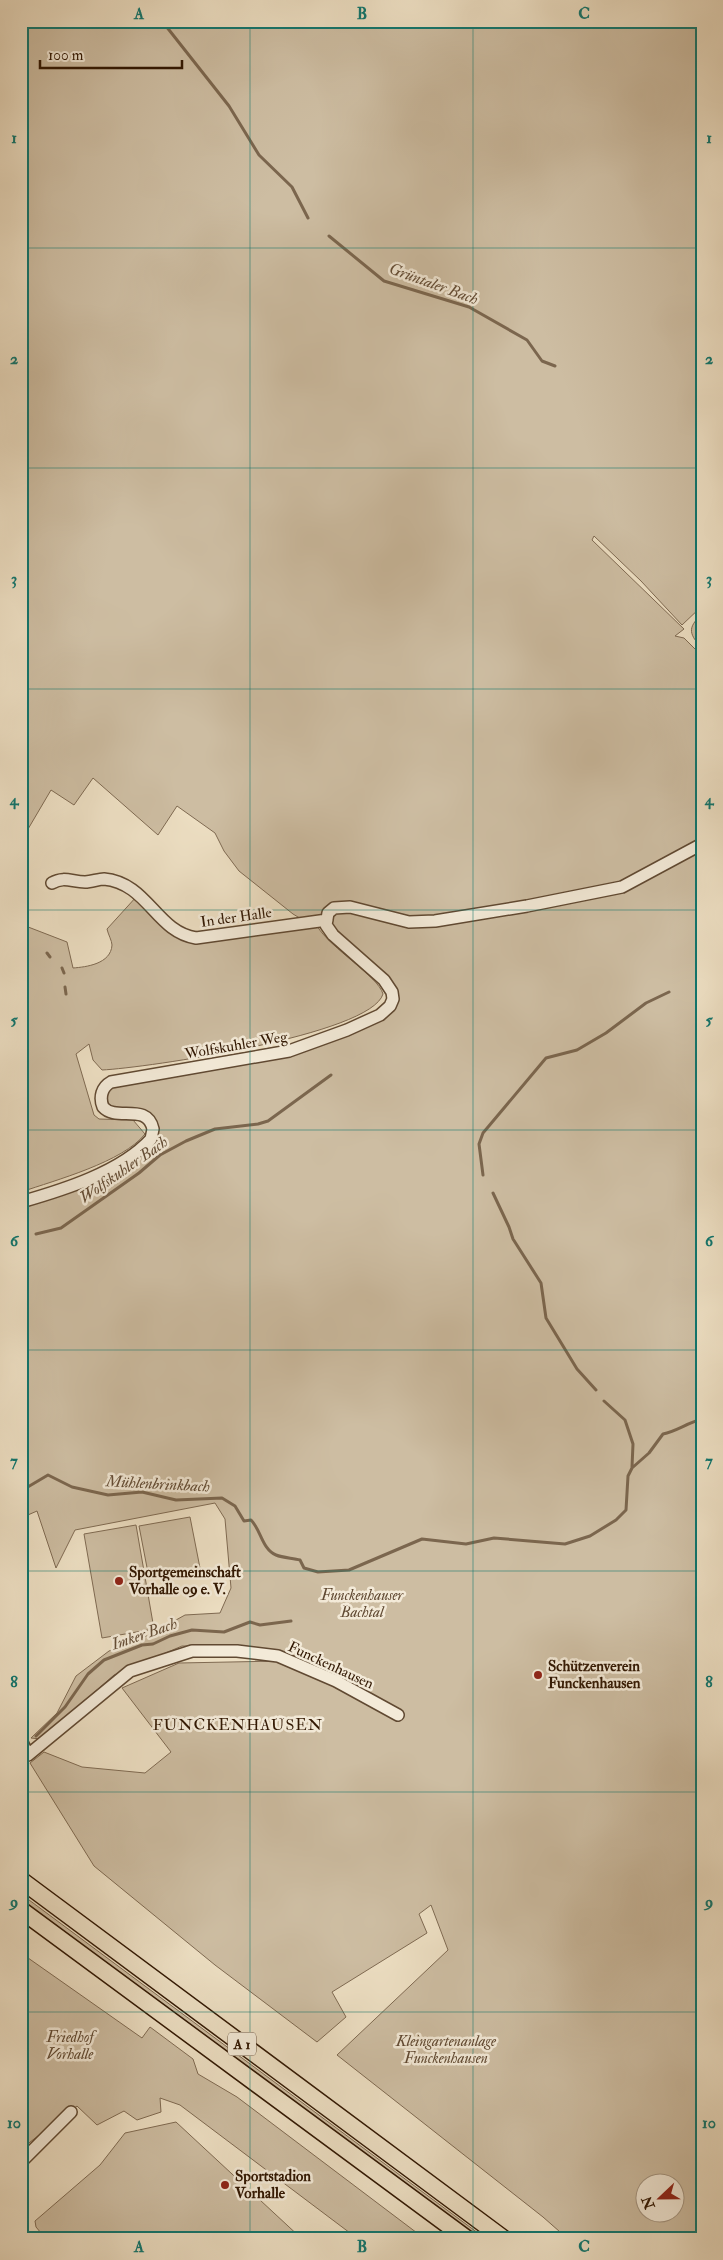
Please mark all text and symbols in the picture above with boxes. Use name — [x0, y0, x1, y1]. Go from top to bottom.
text: A — [133, 4, 145, 24]
text: B — [357, 4, 367, 24]
text: C — [578, 4, 590, 24]
scale bar — [40, 38, 182, 70]
text: 100 m — [48, 46, 84, 65]
text: 1 — [11, 128, 17, 148]
text: 1 — [706, 128, 712, 148]
water label: Grüntaler Bach — [386, 259, 481, 309]
text: 2 — [10, 349, 18, 369]
text: 2 — [705, 349, 713, 369]
text: 3 — [11, 569, 17, 589]
text: 3 — [706, 569, 712, 589]
text: 4 — [9, 790, 20, 810]
text: 4 — [704, 790, 715, 810]
street label: In der Halle — [199, 903, 273, 932]
text: 5 — [10, 1010, 18, 1030]
text: 5 — [705, 1010, 713, 1030]
street label: Wolfskuhler Weg — [182, 1027, 290, 1064]
water label: Wolfskuhler Bach — [75, 1132, 172, 1208]
text: 6 — [10, 1231, 20, 1251]
text: 6 — [705, 1231, 715, 1251]
text: 7 — [10, 1451, 18, 1471]
text: 7 — [705, 1451, 713, 1471]
water label: Mühlenbrinkbach — [104, 1471, 210, 1497]
place label: Sportgemeinschaft Vorhalle 09 e. V. — [128, 1563, 241, 1599]
marker: Sportgemeinschaft Vorhalle 09 e. V. — [113, 1575, 125, 1587]
park label: Funckenhauser Bachtal — [320, 1586, 405, 1622]
water label: Imker Bach — [108, 1613, 180, 1655]
street label: Funckenhausen — [285, 1637, 377, 1694]
place label: Schützenverein Funckenhausen — [548, 1657, 641, 1693]
marker: Schützenverein Funckenhausen — [532, 1669, 544, 1681]
text: 8 — [10, 1672, 18, 1692]
text: 8 — [705, 1672, 713, 1692]
district label: FUNCKENHAUSEN — [153, 1715, 323, 1735]
text: 9 — [8, 1892, 18, 1912]
text: 9 — [703, 1892, 713, 1912]
park label: Friedhof Vorhalle — [46, 2028, 97, 2064]
road number: A 1 — [228, 2032, 256, 2056]
park label: Kleingartenanlage Funckenhausen — [395, 2032, 497, 2068]
text: 10 — [7, 2113, 21, 2133]
text: 10 — [702, 2113, 716, 2133]
place label: Sportstadion Vorhalle — [234, 2167, 311, 2203]
north arrow — [636, 2172, 686, 2222]
marker: Sportstadion Vorhalle — [219, 2179, 231, 2191]
text: N — [638, 2193, 659, 2213]
text: A — [133, 2237, 145, 2257]
text: B — [357, 2237, 367, 2257]
text: C — [578, 2237, 590, 2257]

